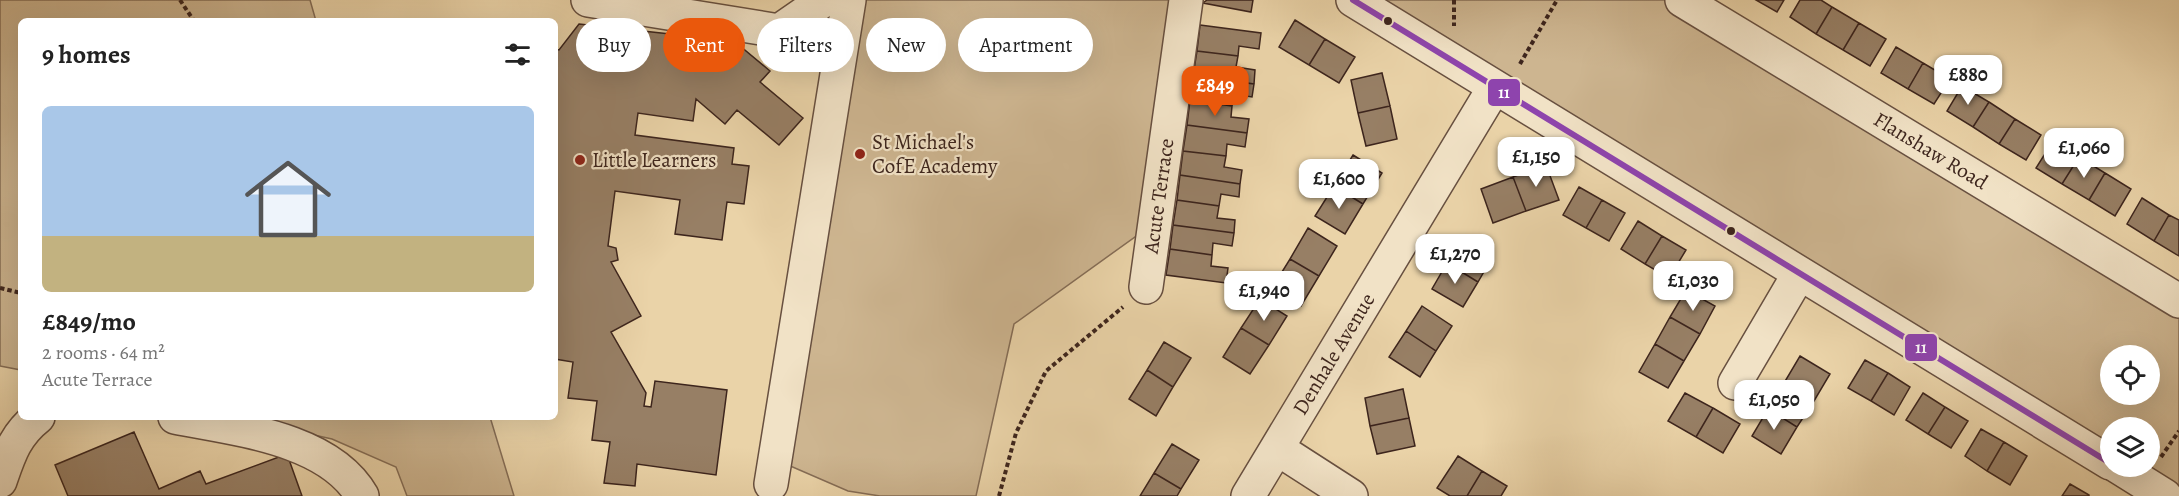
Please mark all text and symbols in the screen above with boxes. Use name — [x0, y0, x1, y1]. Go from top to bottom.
unlabelled marker — [1382, 15, 1394, 27]
chip: Buy — [576, 18, 651, 72]
chip: Rent — [663, 18, 745, 72]
chip: Filters — [757, 18, 854, 72]
chip: New — [866, 18, 946, 72]
chip: Apartment — [958, 18, 1093, 72]
text: 9 homes — [42, 37, 131, 72]
icon: filters — [501, 38, 534, 71]
pin: £880 — [1932, 55, 2004, 106]
text: £880 — [1948, 61, 1988, 88]
pin: £849 — [1179, 66, 1251, 117]
text: £849 — [1196, 72, 1234, 99]
line badge: 11 — [1487, 78, 1521, 107]
text: 11 — [1498, 82, 1510, 104]
street label: Flanshaw Road — [1868, 105, 1994, 197]
place label: St Michael's CofE Academy — [872, 128, 998, 180]
pin: £1,060 — [2035, 128, 2133, 179]
text: £1,060 — [2058, 134, 2110, 161]
street label: Acute Terrace — [1137, 136, 1181, 256]
pin: £1,150 — [1487, 137, 1585, 188]
text: £1,150 — [1512, 143, 1560, 170]
icon: home — [234, 145, 342, 253]
place label: Little Learners — [592, 146, 716, 174]
marker: St Michael's CofE Academy — [853, 147, 867, 161]
marker: Little Learners — [573, 153, 587, 167]
pin: £1,600 — [1290, 159, 1388, 210]
text: £1,600 — [1313, 165, 1365, 192]
unlabelled marker — [1725, 225, 1737, 237]
pin: £1,270 — [1406, 234, 1504, 285]
text: £1,270 — [1429, 240, 1481, 267]
pin: £1,030 — [1644, 261, 1742, 312]
text: £1,030 — [1667, 267, 1719, 294]
pin: £1,940 — [1215, 271, 1313, 322]
text: £1,940 — [1238, 277, 1290, 304]
street label: Denhale Avenue — [1286, 288, 1381, 420]
text: £849/mo — [42, 304, 136, 339]
line badge: 11 — [1904, 333, 1938, 362]
text: 11 — [1915, 337, 1927, 359]
text: 2 rooms · 64 m² — [42, 339, 165, 366]
map controls — [2100, 345, 2160, 477]
button: locate — [2100, 345, 2160, 405]
text: Acute Terrace — [42, 366, 152, 393]
pin: £1,050 — [1725, 380, 1823, 431]
text: £1,050 — [1748, 386, 1800, 413]
button: layers — [2100, 417, 2160, 477]

